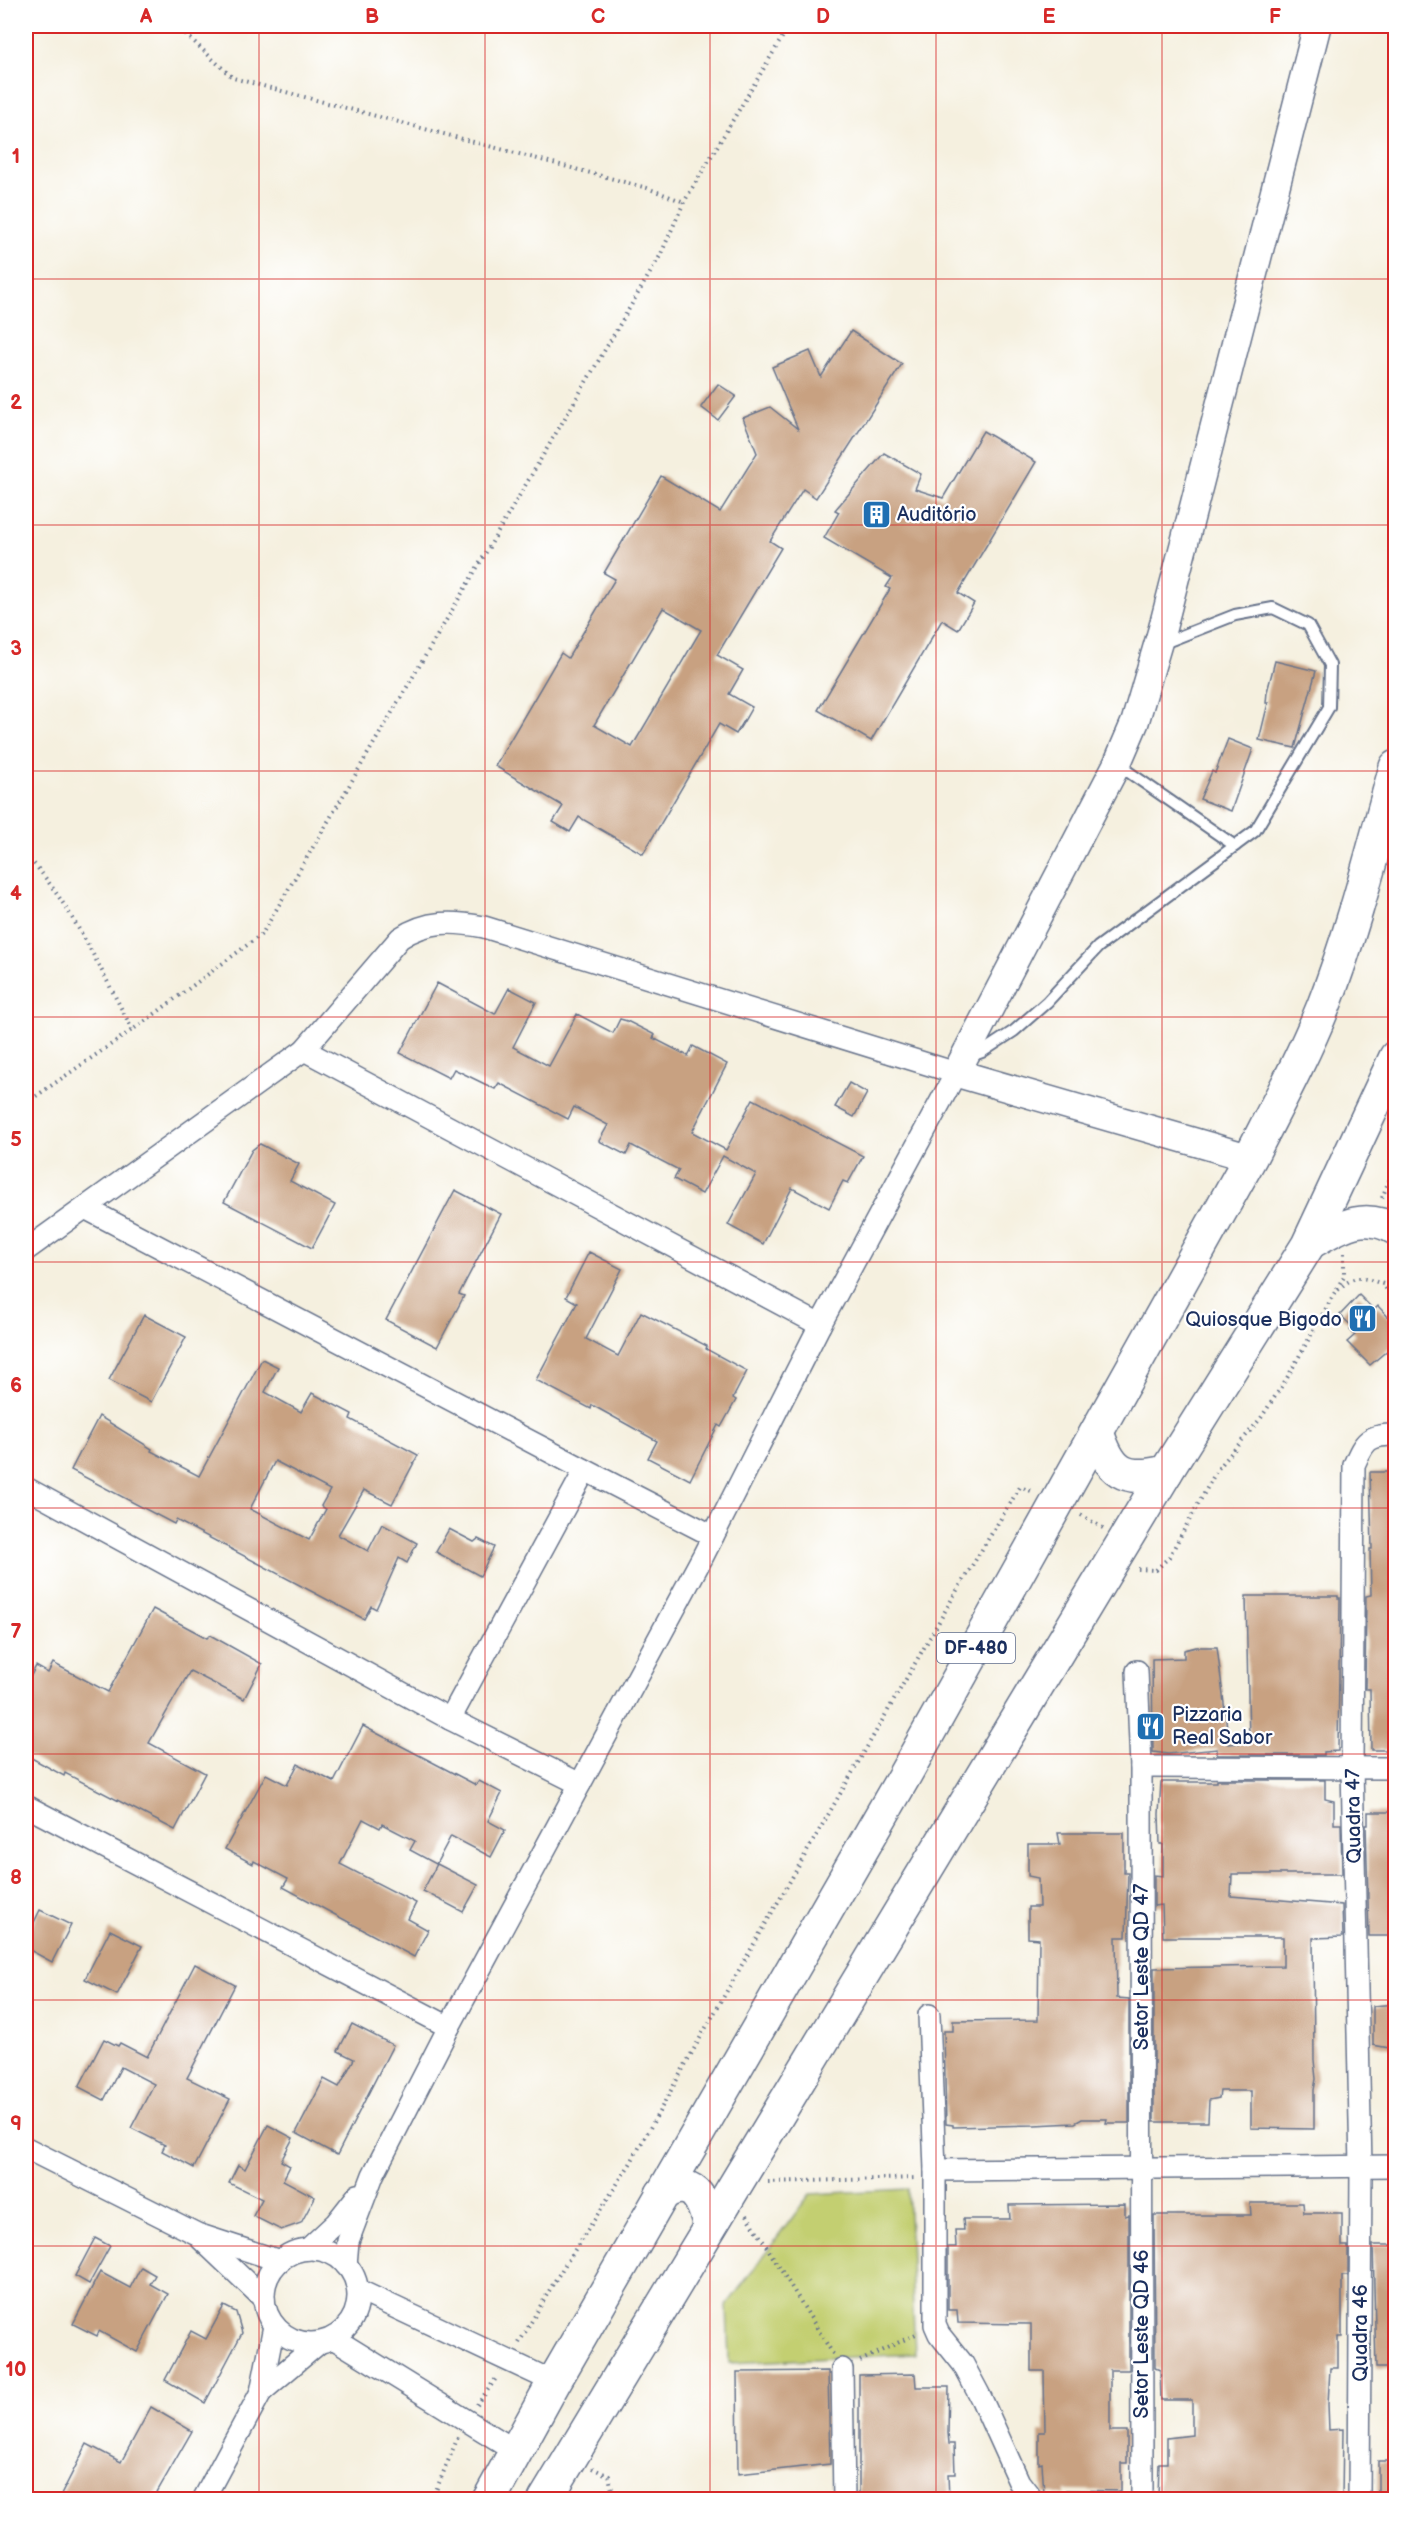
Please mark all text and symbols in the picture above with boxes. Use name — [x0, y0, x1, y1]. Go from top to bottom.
text: A — [139, 5, 153, 29]
text: B — [365, 5, 379, 29]
text: C — [591, 5, 605, 29]
text: D — [816, 5, 830, 29]
text: E — [1043, 5, 1056, 29]
text: F — [1269, 5, 1281, 29]
text: 1 — [12, 145, 20, 169]
text: 2 — [10, 391, 22, 415]
building icon: Auditório — [860, 498, 892, 530]
place label: Auditório — [897, 503, 977, 527]
text: 3 — [10, 637, 22, 661]
text: 4 — [10, 882, 22, 906]
text: 5 — [10, 1128, 22, 1152]
restaurant icon: Quiosque Bigodo — [1347, 1303, 1379, 1335]
place label: Quiosque Bigodo — [1185, 1308, 1342, 1332]
text: 6 — [10, 1374, 22, 1398]
text: 7 — [10, 1620, 22, 1644]
road number: DF-480 — [937, 1633, 1015, 1663]
place label: Pizzaria Real Sabor — [1172, 1703, 1273, 1750]
restaurant icon: Pizzaria Real Sabor — [1135, 1710, 1167, 1742]
street label: Quadra 47 — [1341, 1768, 1367, 1864]
text: 8 — [10, 1866, 22, 1890]
street label: Setor Leste QD 47 — [1130, 1884, 1154, 2050]
text: 9 — [10, 2112, 22, 2136]
street label: Setor Leste QD 46 — [1130, 2250, 1154, 2418]
street label: Quadra 46 — [1349, 2284, 1373, 2382]
text: 10 — [6, 2358, 26, 2382]

